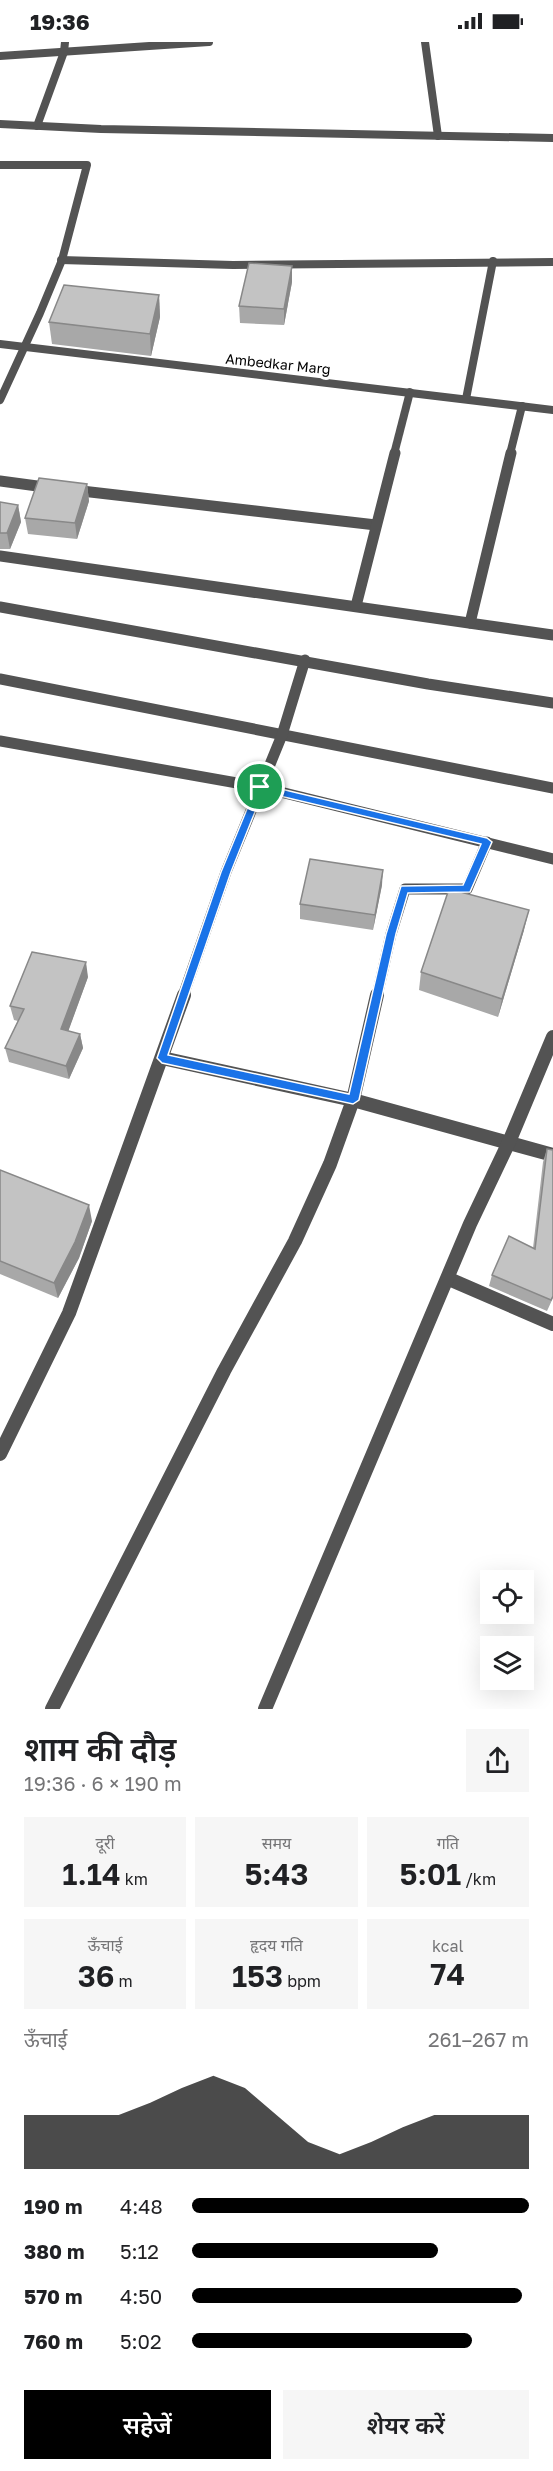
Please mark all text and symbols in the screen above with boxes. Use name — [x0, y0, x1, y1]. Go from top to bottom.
text: 19:36 — [30, 8, 90, 35]
street label: Ambedkar Marg — [225, 350, 331, 377]
pin — [234, 761, 285, 812]
icon: arrive — [243, 770, 276, 803]
map controls — [480, 1570, 534, 1690]
button: locate — [480, 1570, 534, 1624]
button: layers — [480, 1636, 534, 1690]
text: शाम की दौड़ — [24, 1729, 176, 1768]
button: share — [466, 1729, 529, 1792]
text: 19:36 · 6 × 190 m — [24, 1771, 182, 1795]
text: दूरी — [96, 1833, 115, 1853]
text: समय — [262, 1833, 291, 1853]
text: गति — [437, 1833, 459, 1853]
text: 1.14 — [62, 1856, 121, 1892]
text: 5:43 — [244, 1856, 309, 1892]
text: 5:01 — [400, 1856, 461, 1892]
text: km — [121, 1869, 148, 1889]
text: /km — [461, 1869, 496, 1889]
text: ऊँचाई — [88, 1935, 123, 1955]
text: हृदय गति — [250, 1935, 303, 1955]
text: kcal — [432, 1936, 464, 1956]
text: 74 — [430, 1956, 465, 1992]
text: 36 — [78, 1958, 115, 1994]
text: 153 — [232, 1958, 283, 1994]
text: m — [115, 1971, 133, 1991]
text: bpm — [283, 1971, 321, 1991]
text: ऊँचाई — [24, 2027, 67, 2051]
text: 261–267 m — [428, 2027, 529, 2051]
text: 190 m — [24, 2194, 83, 2218]
text: 4:48 — [120, 2194, 163, 2218]
text: 380 m — [24, 2239, 85, 2263]
text: 5:12 — [120, 2239, 159, 2263]
text: 570 m — [24, 2284, 83, 2308]
text: 4:50 — [120, 2284, 162, 2308]
text: 760 m — [24, 2329, 83, 2353]
text: 5:02 — [120, 2329, 162, 2353]
button: सहेजें — [24, 2390, 271, 2459]
button: शेयर करें — [283, 2390, 529, 2459]

